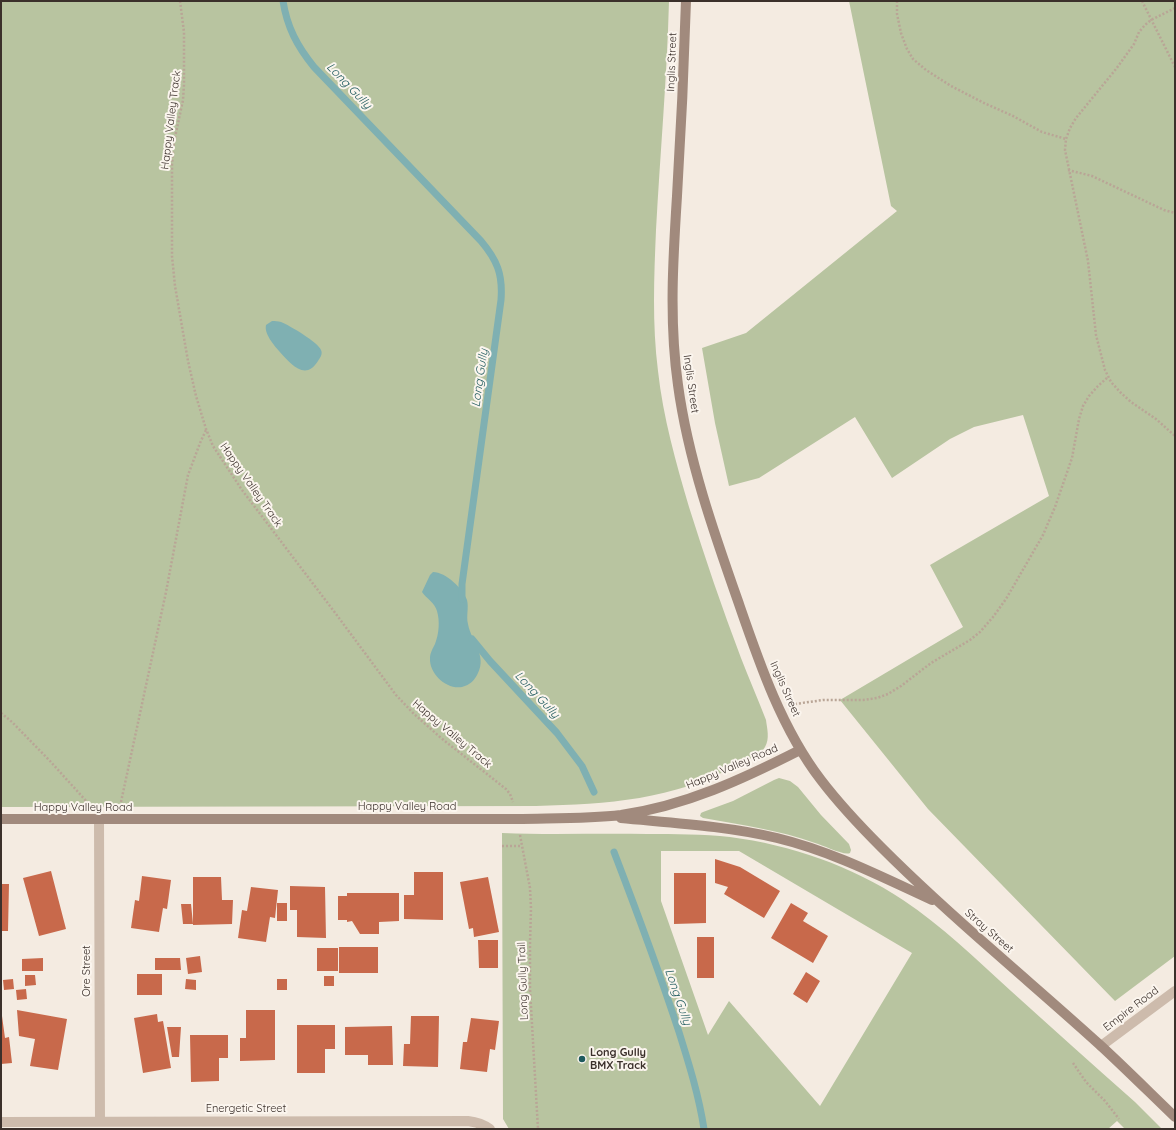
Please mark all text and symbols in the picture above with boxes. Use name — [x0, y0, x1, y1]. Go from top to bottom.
street label: Inglis Street — [664, 32, 680, 92]
water label: Long Gully — [323, 60, 375, 112]
street label: Happy Valley Track — [158, 70, 184, 170]
water label: Long Gully — [469, 348, 491, 408]
street label: Inglis Street — [680, 354, 702, 414]
street label: Happy Valley Track — [217, 440, 285, 530]
street label: Inglis Street — [767, 659, 803, 719]
water label: Long Gully — [512, 669, 562, 721]
street label: Happy Valley Track — [410, 697, 494, 771]
street label: Happy Valley Road — [684, 742, 780, 792]
street label: Happy Valley Road — [358, 800, 456, 814]
street label: Happy Valley Road — [34, 801, 132, 815]
street label: Stray Street — [962, 906, 1016, 956]
street label: Long Gully Trail — [515, 942, 531, 1020]
street label: Ore Street — [80, 945, 94, 997]
water label: Long Gully — [662, 967, 694, 1027]
street label: Empire Road — [1101, 984, 1161, 1034]
place label: Long Gully BMX Track — [590, 1046, 646, 1072]
marker: Long Gully BMX Track — [577, 1054, 587, 1064]
street label: Energetic Street — [206, 1102, 286, 1116]

